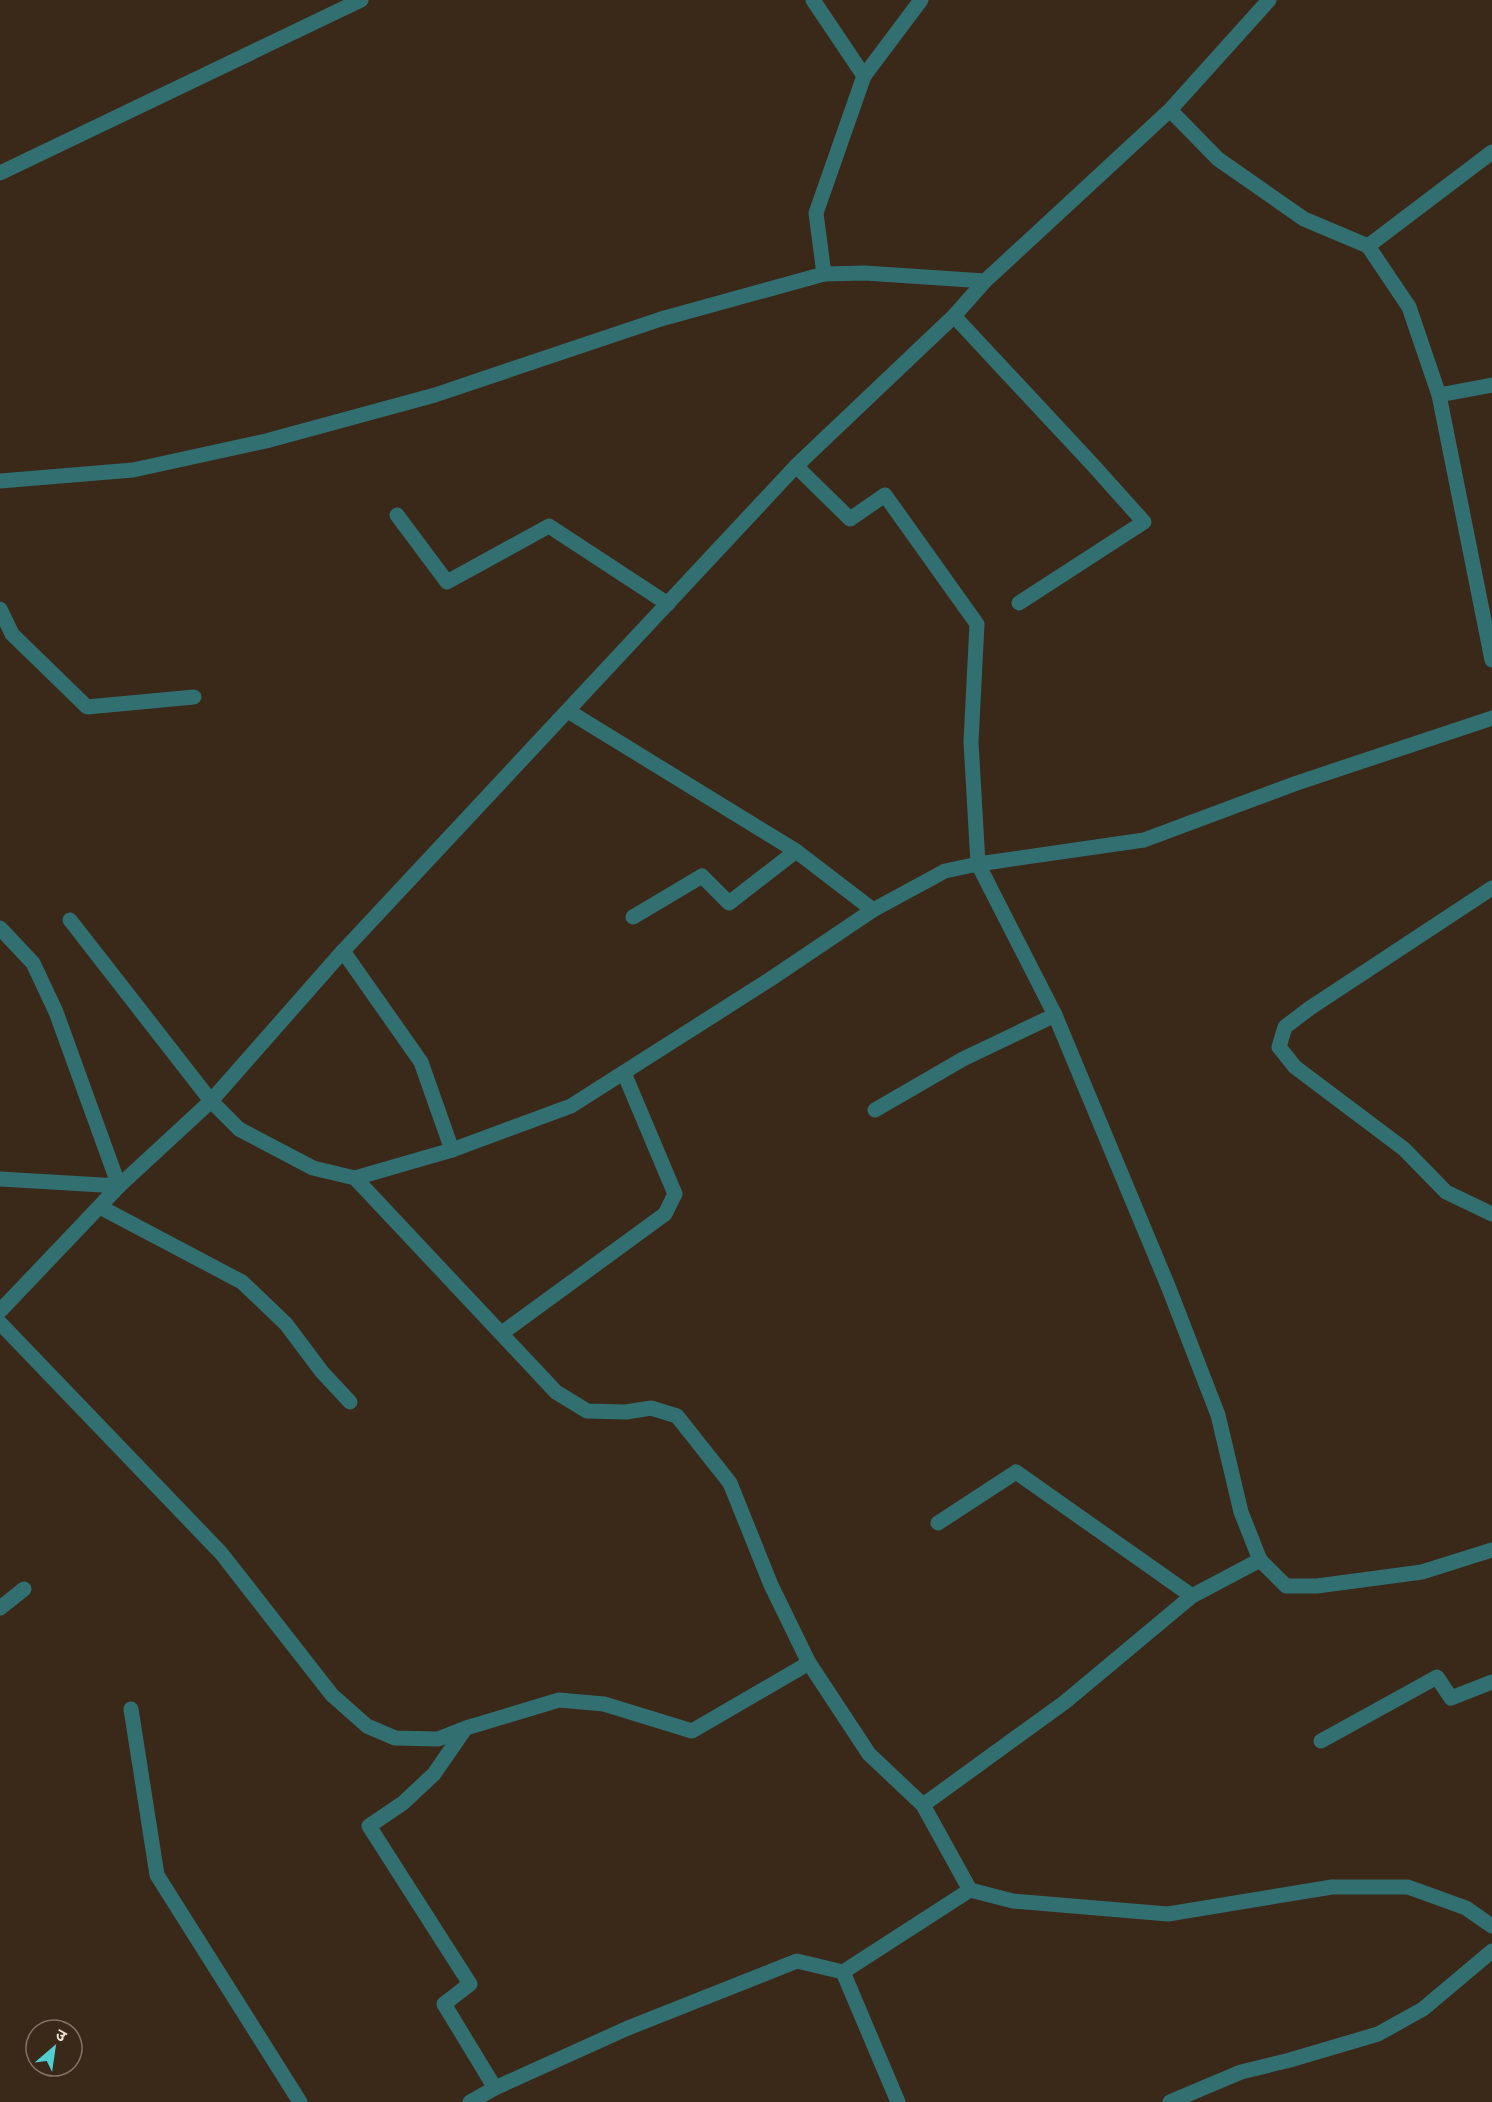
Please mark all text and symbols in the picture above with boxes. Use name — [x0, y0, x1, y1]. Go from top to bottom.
north arrow — [24, 2018, 84, 2078]
text: उ — [52, 2025, 70, 2046]

